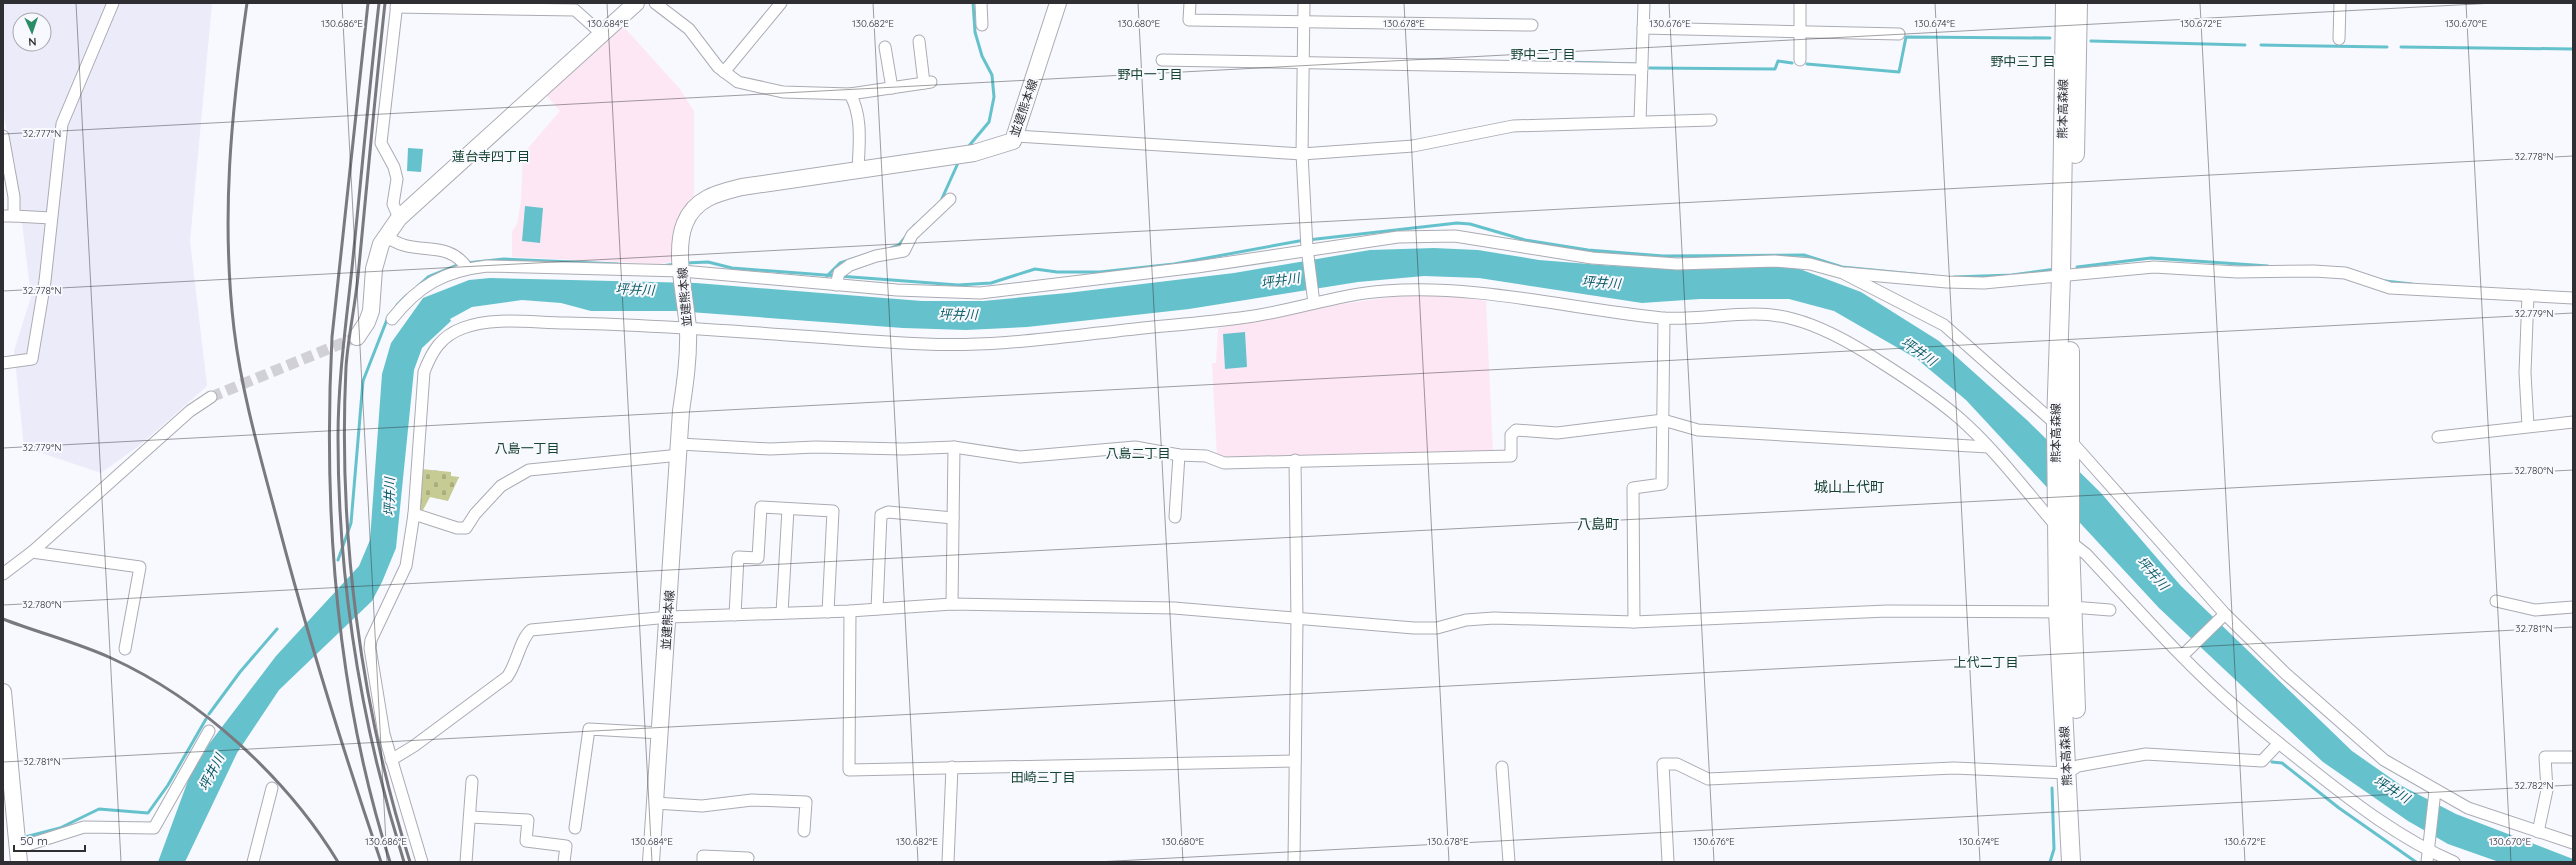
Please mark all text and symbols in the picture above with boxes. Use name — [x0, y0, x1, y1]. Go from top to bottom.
north arrow — [12, 12, 52, 52]
text: 130.686°E — [321, 17, 363, 30]
text: 130.684°E — [587, 17, 629, 30]
text: 130.682°E — [852, 17, 894, 30]
text: 130.680°E — [1118, 17, 1161, 30]
text: 130.678°E — [1383, 17, 1425, 30]
text: 130.676°E — [1649, 17, 1691, 30]
text: 130.674°E — [1914, 17, 1956, 30]
text: 130.672°E — [2180, 17, 2222, 30]
text: 130.670°E — [2445, 17, 2487, 30]
text: N — [28, 35, 37, 49]
district label: 野中二丁目 — [1510, 46, 1576, 62]
district label: 野中三丁目 — [1990, 53, 2056, 69]
district label: 野中一丁目 — [1117, 66, 1183, 82]
street label: 並建熊本線 — [1007, 77, 1040, 139]
street label: 熊本高森線 — [2054, 79, 2071, 139]
text: 32.777°N — [23, 127, 61, 140]
district label: 蓮台寺四丁目 — [452, 148, 530, 164]
text: 32.778°N — [2515, 150, 2553, 163]
street label: 並建熊本線 — [674, 266, 695, 328]
water label: 坪井川 — [1260, 269, 1302, 291]
water label: 坪井川 — [1581, 273, 1623, 291]
water label: 坪井川 — [615, 280, 657, 298]
text: 32.778°N — [23, 284, 61, 297]
water label: 坪井川 — [938, 306, 980, 322]
text: 32.779°N — [2514, 307, 2554, 320]
water label: 坪井川 — [1898, 333, 1941, 370]
street label: 熊本高森線 — [2048, 403, 2063, 463]
district label: 八島一丁目 — [494, 440, 560, 456]
text: 32.779°N — [22, 441, 62, 454]
district label: 八島二丁目 — [1105, 445, 1171, 461]
text: 32.780°N — [2514, 464, 2554, 477]
water label: 坪井川 — [381, 475, 397, 517]
district label: 城山上代町 — [1814, 478, 1884, 496]
district label: 八島町 — [1577, 515, 1619, 533]
water label: 坪井川 — [2134, 553, 2173, 594]
street label: 並建熊本線 — [658, 590, 677, 650]
text: 32.780°N — [22, 598, 62, 611]
text: 32.781°N — [2515, 622, 2553, 635]
district label: 上代二丁目 — [1953, 654, 2019, 670]
street label: 熊本高森線 — [2056, 726, 2075, 786]
water label: 坪井川 — [195, 749, 228, 793]
text: 32.781°N — [23, 755, 61, 768]
district label: 田崎三丁目 — [1010, 769, 1076, 785]
water label: 坪井川 — [2371, 772, 2415, 807]
text: 32.782°N — [2514, 779, 2554, 792]
scale bar — [14, 827, 85, 853]
text: 50 m — [20, 833, 48, 848]
text: 130.686°E — [365, 835, 407, 848]
text: 130.684°E — [631, 835, 673, 848]
text: 130.682°E — [896, 835, 938, 848]
text: 130.680°E — [1162, 835, 1205, 848]
text: 130.678°E — [1427, 835, 1469, 848]
text: 130.676°E — [1693, 835, 1735, 848]
text: 130.674°E — [1958, 835, 2000, 848]
text: 130.672°E — [2224, 835, 2266, 848]
text: 130.670°E — [2489, 835, 2531, 848]

